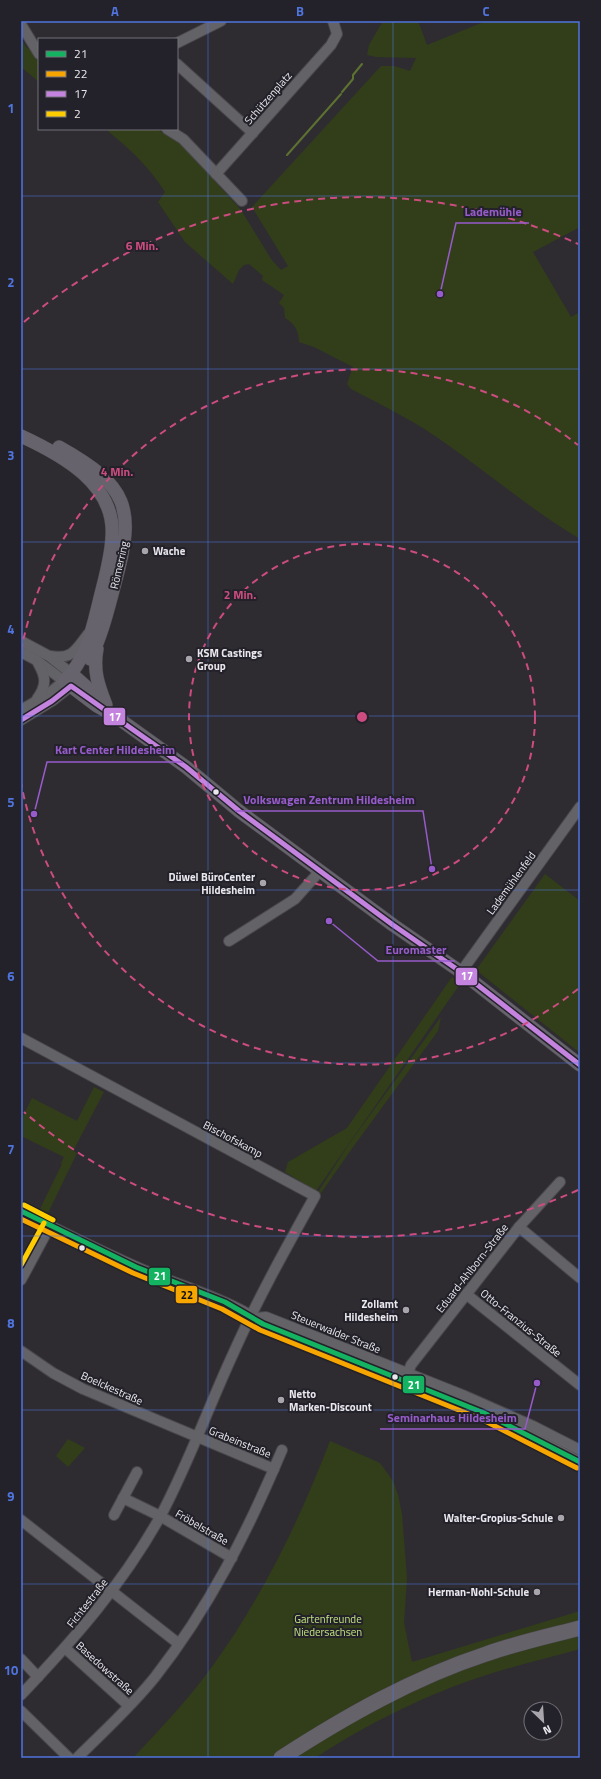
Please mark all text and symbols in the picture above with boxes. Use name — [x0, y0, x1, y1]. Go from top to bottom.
text: A — [111, 1, 119, 21]
text: B — [296, 1, 304, 21]
text: C — [482, 1, 490, 21]
legend — [38, 38, 178, 130]
text: 21 — [74, 44, 87, 63]
text: 22 — [74, 64, 87, 83]
street label: Schützenplatz — [240, 68, 296, 128]
text: 17 — [74, 84, 87, 103]
text: 1 — [7, 98, 15, 118]
text: 2 — [74, 104, 81, 123]
callout: Lademühle — [456, 199, 529, 223]
text: Lademühle — [464, 202, 522, 221]
text: 6 Min. — [126, 236, 158, 255]
text: 2 — [7, 272, 15, 292]
text: 3 — [7, 445, 15, 465]
text: 4 Min. — [101, 462, 133, 481]
street label: Römerring — [106, 539, 132, 591]
place label: Wache — [153, 543, 186, 559]
marker: Wache — [140, 546, 150, 556]
text: 2 Min. — [224, 585, 256, 604]
text: 4 — [7, 619, 15, 639]
place label: KSM Castings Group — [197, 645, 262, 674]
marker: KSM Castings Group — [184, 654, 194, 664]
line badge: 17 — [103, 707, 126, 726]
text: 17 — [109, 709, 121, 725]
centre of rings — [355, 710, 369, 724]
callout: Kart Center Hildesheim — [47, 738, 183, 762]
text: Kart Center Hildesheim — [55, 740, 175, 759]
unlabelled marker — [211, 787, 221, 797]
callout: Volkswagen Zentrum Hildesheim — [235, 787, 423, 811]
text: Volkswagen Zentrum Hildesheim — [243, 790, 415, 809]
text: 5 — [7, 792, 15, 812]
street label: Lademühlenfeld — [483, 848, 539, 918]
place label: Düwel BüroCenter Hildesheim — [168, 869, 255, 898]
marker: Düwel BüroCenter Hildesheim — [258, 878, 268, 888]
callout: Euromaster — [378, 937, 455, 961]
text: Euromaster — [386, 940, 447, 959]
text: 6 — [7, 966, 15, 986]
line badge: 17 — [455, 967, 478, 986]
text: 17 — [461, 968, 473, 984]
street label: Bischofskamp — [200, 1117, 266, 1161]
text: 7 — [7, 1139, 15, 1159]
street label: Eduard-Ahlborn-Straße — [432, 1220, 512, 1316]
unlabelled marker — [77, 1243, 87, 1253]
line badge: 21 — [148, 1267, 171, 1286]
text: 21 — [154, 1268, 166, 1284]
line badge: 22 — [175, 1285, 198, 1304]
street label: Otto-Franzius-Straße — [477, 1285, 565, 1361]
text: 22 — [181, 1287, 193, 1303]
place label: Zollamt Hildesheim — [344, 1296, 398, 1325]
marker: Zollamt Hildesheim — [401, 1305, 411, 1315]
street label: Steuerwalder Straße — [289, 1307, 384, 1357]
text: 8 — [7, 1313, 15, 1333]
street label: Boelckestraße — [78, 1367, 146, 1409]
unlabelled marker — [390, 1372, 400, 1382]
line badge: 21 — [402, 1375, 425, 1394]
text: 21 — [408, 1377, 420, 1393]
place label: Netto Marken-Discount — [289, 1386, 372, 1415]
marker: Netto Marken-Discount — [276, 1395, 286, 1405]
callout: Seminarhaus Hildesheim — [380, 1405, 525, 1429]
text: Seminarhaus Hildesheim — [387, 1408, 517, 1427]
street label: Grabeinstraße — [206, 1422, 274, 1462]
text: 9 — [7, 1486, 15, 1506]
street label: Fröbelstraße — [172, 1505, 232, 1549]
place label: Walter-Gropius-Schule — [444, 1510, 553, 1526]
marker: Walter-Gropius-Schule — [556, 1513, 566, 1523]
street label: Fichtestraße — [63, 1575, 112, 1631]
place label: Herman-Nohl-Schule — [428, 1584, 529, 1600]
marker: Herman-Nohl-Schule — [532, 1587, 542, 1597]
park label: Gartenfreunde Niedersachsen — [294, 1611, 362, 1640]
street label: Basedowstraße — [73, 1638, 138, 1699]
text: 10 — [4, 1660, 18, 1680]
north arrow — [523, 1701, 563, 1741]
text: N — [540, 1721, 554, 1739]

